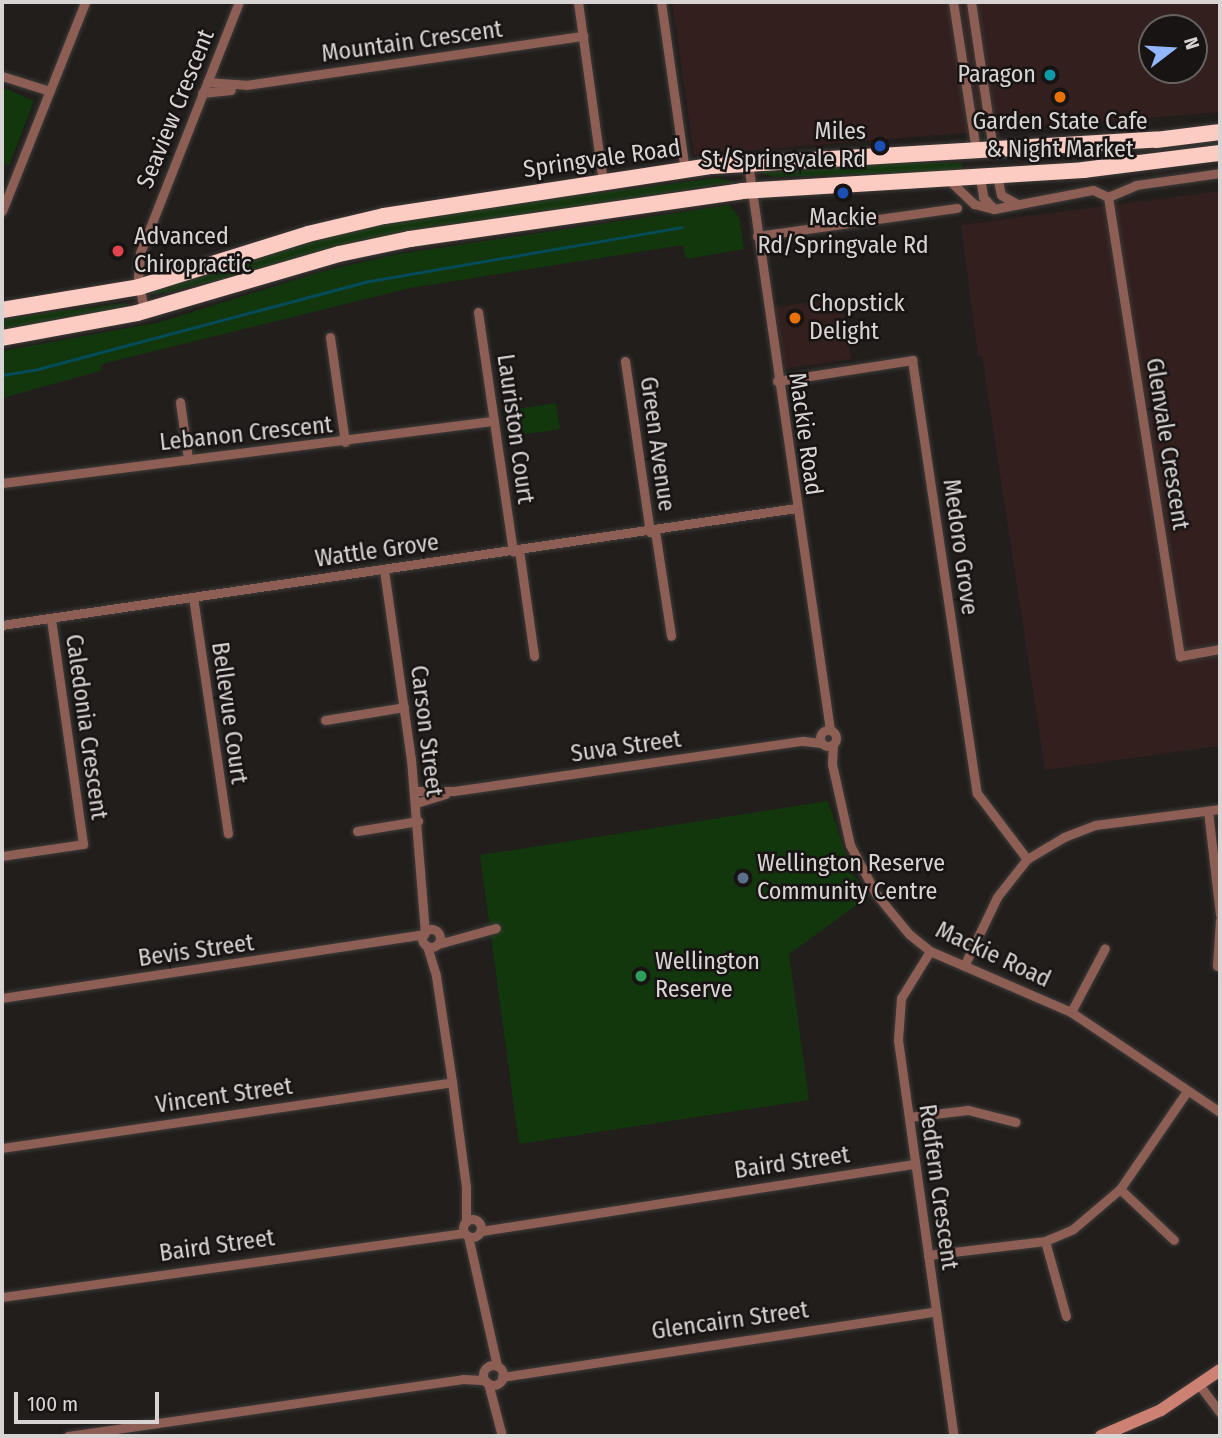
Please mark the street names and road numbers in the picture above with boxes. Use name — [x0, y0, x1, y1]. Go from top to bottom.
street label: Mountain Crescent — [320, 15, 504, 69]
street label: Seaview Crescent — [131, 25, 221, 193]
street label: Springvale Road — [522, 134, 682, 184]
street label: Lauriston Court — [490, 352, 540, 506]
street label: Glenvale Crescent — [1139, 356, 1195, 532]
street label: Mackie Road — [782, 371, 828, 497]
street label: Green Avenue — [633, 375, 681, 513]
street label: Lebanon Crescent — [158, 411, 334, 457]
street label: Medoro Grove — [936, 477, 984, 617]
street label: Wattle Grove — [313, 528, 441, 574]
street label: Caledonia Crescent — [59, 632, 113, 822]
street label: Bellevue Court — [205, 640, 253, 786]
street label: Carson Street — [404, 664, 448, 798]
street label: Suva Street — [569, 725, 683, 769]
street label: Mackie Road — [931, 916, 1055, 994]
street label: Bevis Street — [136, 929, 256, 973]
street label: Vincent Street — [154, 1072, 294, 1120]
street label: Redfern Crescent — [912, 1102, 964, 1272]
street label: Baird Street — [732, 1141, 852, 1185]
street label: Baird Street — [157, 1224, 277, 1268]
street label: Glencairn Street — [650, 1296, 810, 1346]

